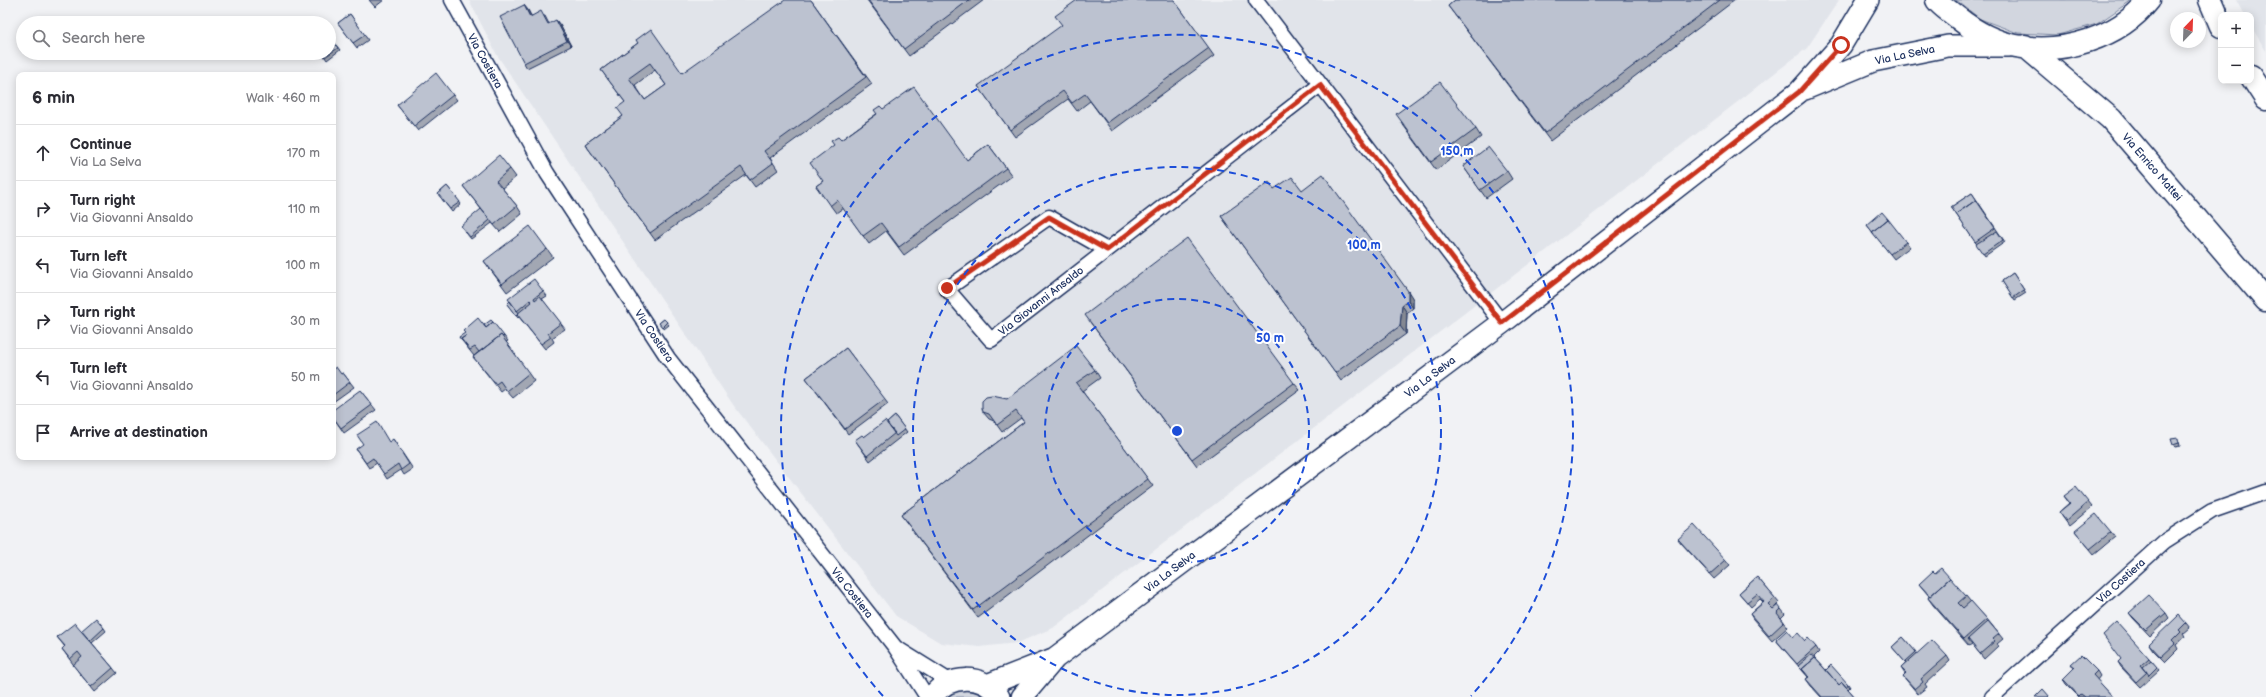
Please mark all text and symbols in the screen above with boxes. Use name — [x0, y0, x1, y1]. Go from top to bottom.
north arrow — [2170, 12, 2206, 48]
map controls — [2218, 12, 2254, 84]
button: + — [2218, 12, 2254, 48]
search box — [16, 16, 336, 60]
icon: search — [30, 27, 52, 49]
text: Search here — [62, 29, 145, 48]
street label: Via Costiera — [465, 31, 505, 91]
route start — [1832, 36, 1850, 54]
street label: Via La Selva — [1874, 42, 1936, 68]
button: − — [2218, 48, 2254, 84]
text: 6 min — [32, 88, 75, 108]
text: Walk · 460 m — [246, 90, 320, 106]
street label: Via Enrico Mattei — [2119, 131, 2185, 203]
text: Continue — [70, 135, 132, 154]
icon: ahead — [32, 142, 54, 164]
text: 150 m — [1441, 144, 1473, 159]
text: 170 m — [287, 145, 320, 161]
text: Via La Selva — [70, 154, 142, 170]
text: Turn right — [70, 191, 135, 210]
icon: right — [32, 198, 54, 220]
text: 110 m — [288, 201, 320, 217]
text: Via Giovanni Ansaldo — [70, 210, 193, 226]
text: 100 m — [1347, 238, 1381, 253]
text: Turn left — [70, 247, 127, 266]
icon: left — [32, 254, 54, 276]
text: 100 m — [285, 257, 320, 273]
street label: Via Giovanni Ansaldo — [996, 264, 1086, 338]
text: Via Giovanni Ansaldo — [70, 266, 193, 282]
route end — [938, 279, 956, 297]
text: Turn right — [70, 303, 135, 322]
street label: Via Costiera — [632, 307, 676, 365]
icon: right — [32, 310, 54, 332]
text: 30 m — [290, 313, 320, 329]
text: Via Giovanni Ansaldo — [70, 322, 193, 338]
text: 50 m — [1256, 331, 1284, 346]
street label: Via La Selva — [1402, 354, 1458, 400]
text: Turn left — [70, 359, 127, 378]
icon: left — [32, 366, 54, 388]
text: 50 m — [291, 369, 320, 385]
text: Via Giovanni Ansaldo — [70, 378, 193, 394]
icon: arrive — [32, 422, 54, 444]
text: Arrive at destination — [70, 423, 208, 442]
centre of rings — [1170, 424, 1184, 438]
street label: Via La Selva — [1142, 549, 1198, 595]
street label: Via Costiera — [2094, 556, 2148, 606]
street label: Via Costiera — [828, 565, 876, 621]

